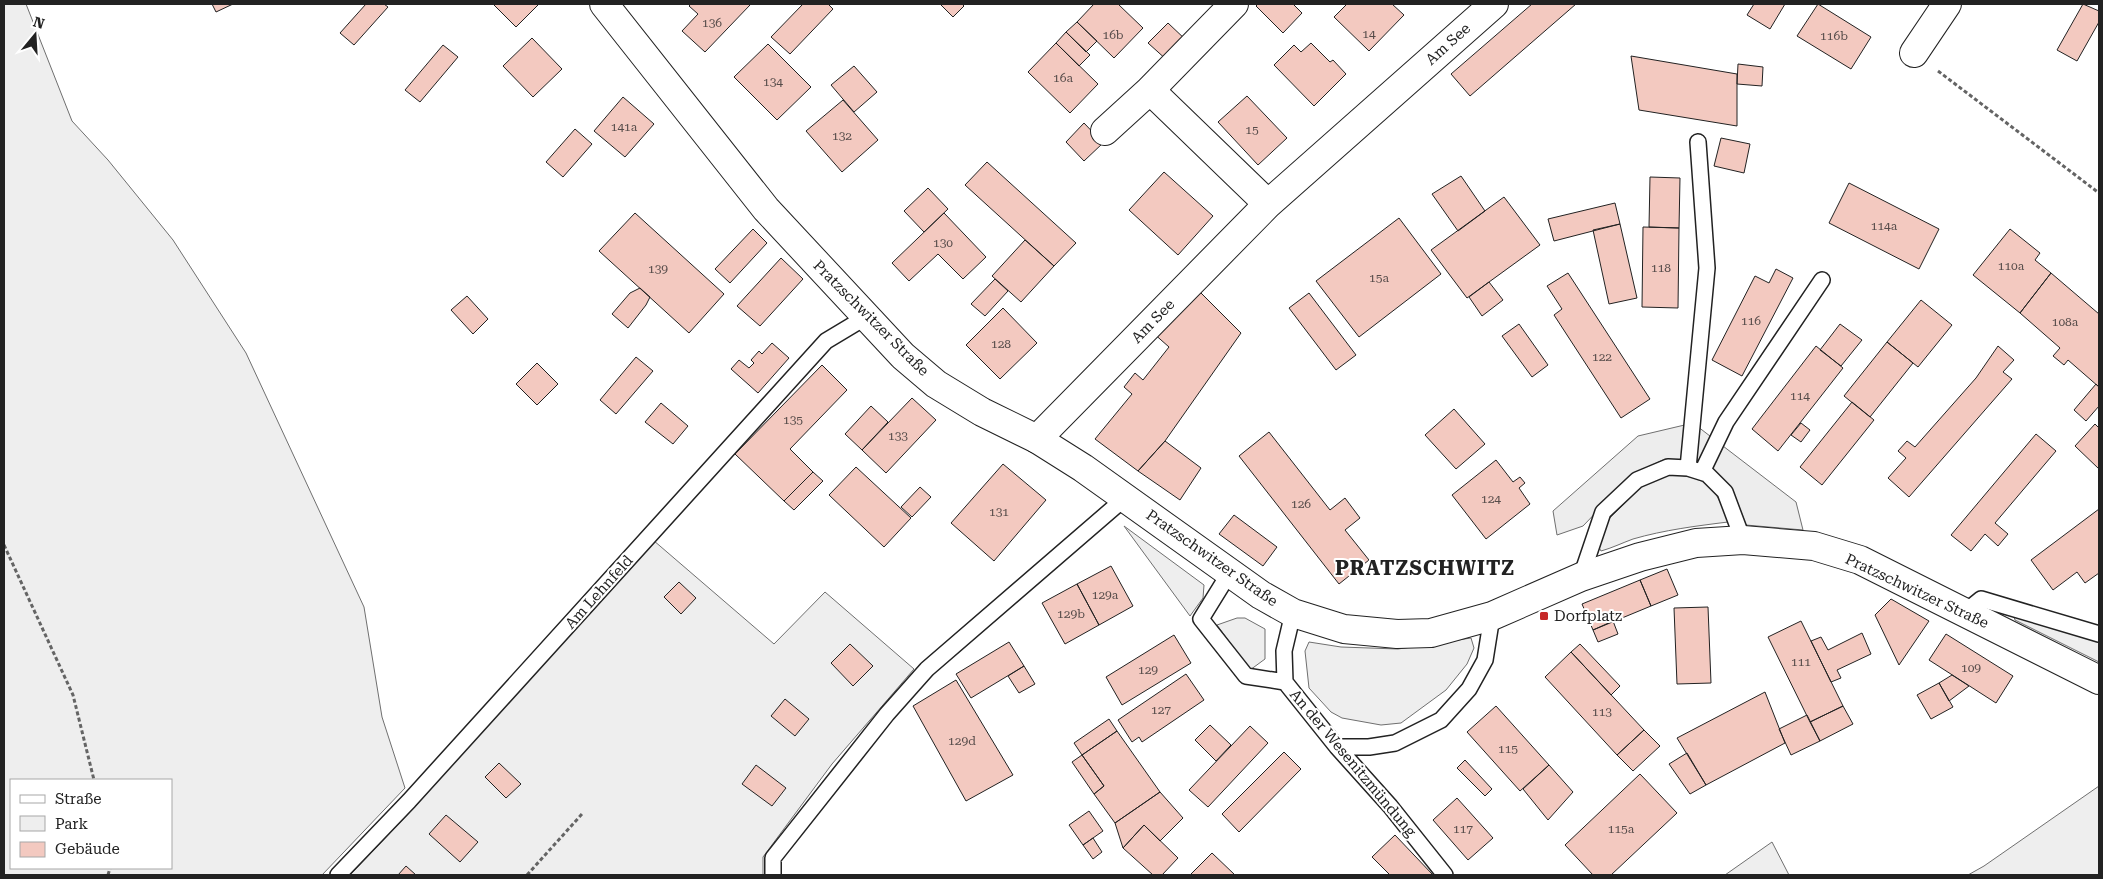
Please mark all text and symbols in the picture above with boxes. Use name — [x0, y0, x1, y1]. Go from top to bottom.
north arrow — [10, 10, 60, 60]
text: N — [31, 13, 47, 32]
house number: 136 — [702, 16, 722, 30]
street label: Am See — [1422, 19, 1474, 69]
house number: 14 — [1362, 27, 1376, 41]
house number: 16b — [1102, 28, 1124, 42]
house number: 116b — [1820, 29, 1848, 43]
house number: 16a — [1053, 71, 1073, 85]
house number: 134 — [763, 75, 783, 89]
house number: 141a — [611, 120, 638, 134]
house number: 15 — [1245, 123, 1259, 137]
house number: 132 — [832, 129, 852, 143]
house number: 114a — [1871, 219, 1898, 233]
house number: 130 — [933, 236, 953, 250]
street label: Pratzschwitzer Straße — [809, 256, 933, 380]
house number: 110a — [1998, 259, 2025, 273]
house number: 118 — [1651, 261, 1671, 275]
house number: 139 — [648, 262, 668, 276]
house number: 15a — [1369, 271, 1389, 285]
street label: Am See — [1128, 295, 1178, 347]
house number: 116 — [1741, 314, 1761, 328]
house number: 108a — [2052, 315, 2079, 329]
house number: 128 — [991, 337, 1011, 351]
house number: 122 — [1592, 350, 1612, 364]
house number: 114 — [1790, 389, 1810, 403]
house number: 135 — [783, 413, 803, 427]
house number: 133 — [888, 429, 908, 443]
house number: 124 — [1481, 492, 1501, 506]
house number: 126 — [1291, 497, 1311, 511]
house number: 131 — [989, 505, 1009, 519]
street label: Pratzschwitzer Straße — [1143, 506, 1281, 610]
street label: Pratzschwitzer Straße — [1842, 550, 1992, 632]
street label: Am Lehnfeld — [561, 551, 637, 633]
district label: PRATZSCHWITZ — [1335, 556, 1515, 580]
house number: 129a — [1092, 588, 1119, 602]
house number: 129b — [1057, 607, 1085, 621]
place label: Dorfplatz — [1554, 607, 1622, 625]
marker: Dorfplatz — [1538, 610, 1550, 622]
house number: 111 — [1791, 655, 1811, 669]
house number: 109 — [1961, 661, 1981, 675]
house number: 129 — [1138, 663, 1158, 677]
street label: An der Wesenitzmündung — [1286, 686, 1420, 841]
house number: 127 — [1151, 703, 1171, 717]
house number: 113 — [1592, 705, 1612, 719]
house number: 129d — [948, 734, 976, 748]
house number: 115 — [1498, 742, 1518, 756]
legend — [10, 779, 172, 869]
text: Straße — [55, 790, 102, 808]
text: Park — [55, 815, 89, 833]
house number: 117 — [1453, 822, 1473, 836]
house number: 115a — [1608, 822, 1635, 836]
text: Gebäude — [55, 840, 120, 858]

